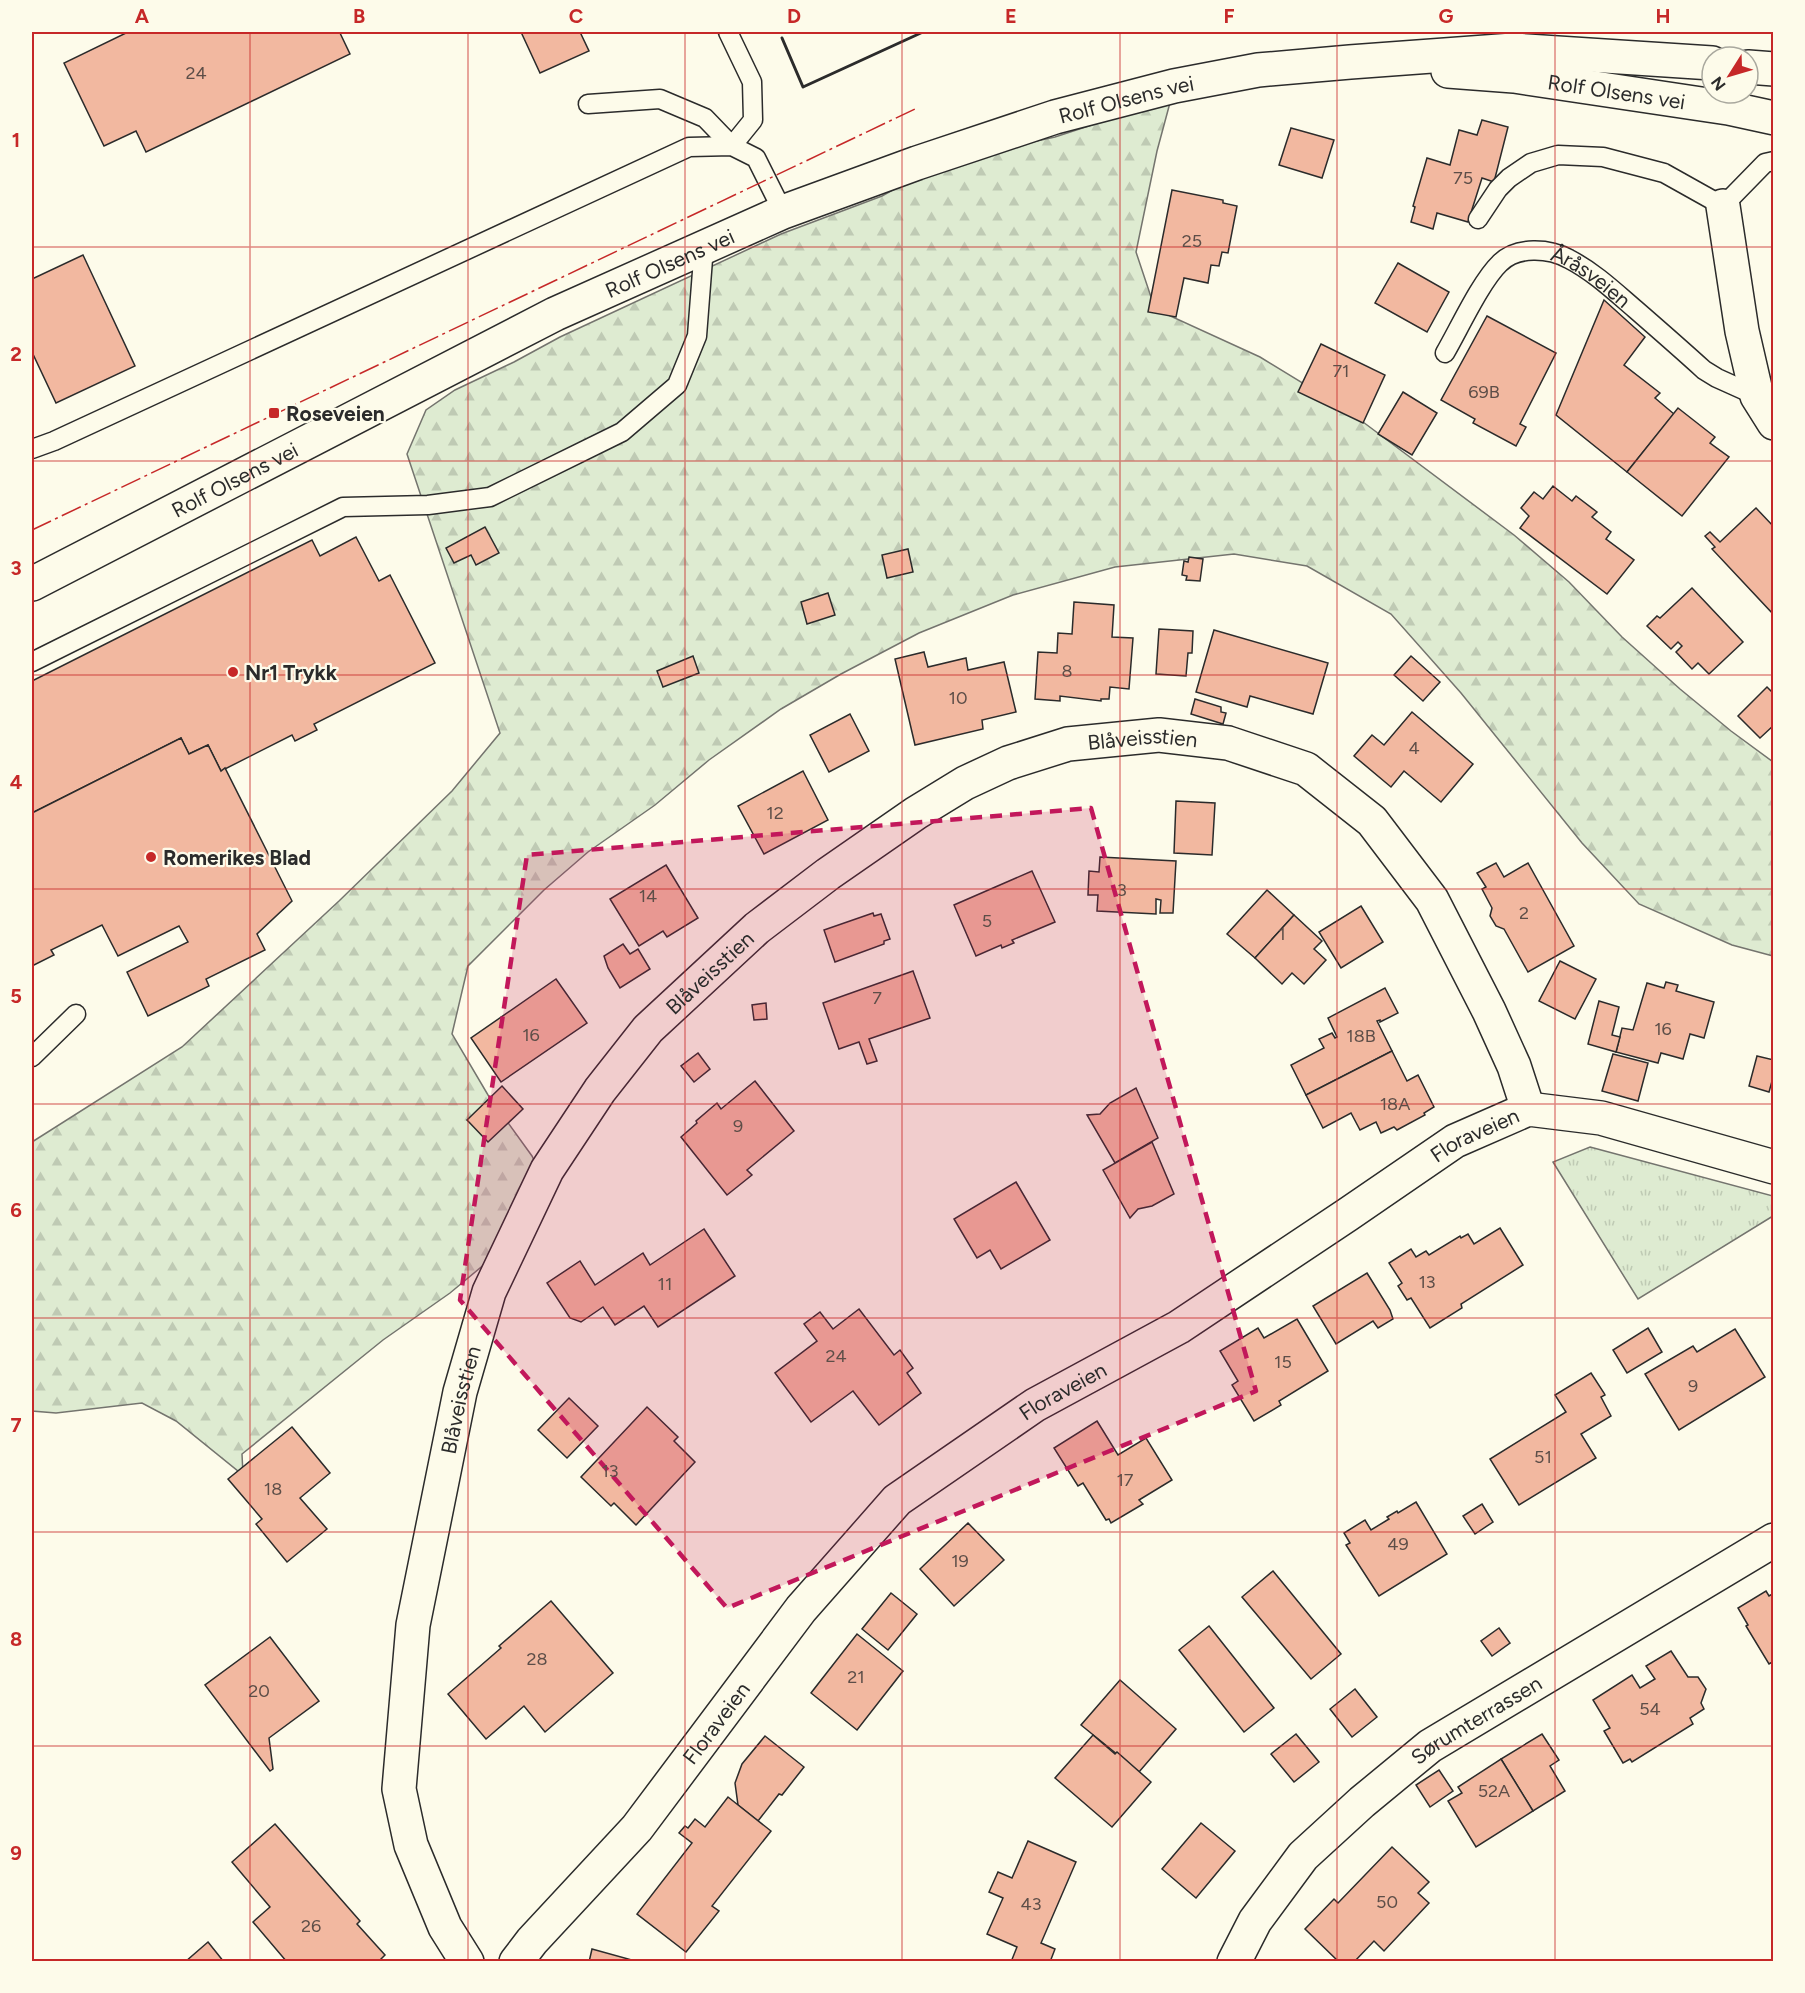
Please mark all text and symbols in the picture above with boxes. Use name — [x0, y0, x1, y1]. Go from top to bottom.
text: A — [135, 4, 150, 28]
text: B — [353, 4, 365, 28]
text: C — [569, 4, 583, 28]
text: D — [787, 4, 801, 28]
text: E — [1005, 4, 1017, 28]
text: F — [1223, 4, 1235, 28]
text: G — [1439, 4, 1454, 28]
text: H — [1656, 4, 1671, 28]
north arrow — [1700, 45, 1760, 105]
house number: 24 — [185, 62, 207, 84]
street label: Rolf Olsens vei — [1546, 69, 1687, 114]
street label: Rolf Olsens vei — [1056, 70, 1196, 128]
text: N — [1707, 73, 1730, 94]
text: 1 — [12, 128, 20, 152]
house number: 75 — [1453, 167, 1473, 189]
street label: Rolf Olsens vei — [601, 223, 738, 303]
house number: 25 — [1182, 230, 1202, 252]
street label: Åråsveien — [1548, 240, 1636, 312]
text: 2 — [10, 342, 22, 366]
house number: 71 — [1332, 360, 1350, 382]
house number: 69B — [1468, 381, 1500, 403]
place label: Roseveien — [286, 401, 385, 426]
marker: Roseveien — [267, 406, 281, 420]
street label: Rolf Olsens vei — [167, 436, 302, 522]
text: 3 — [10, 556, 22, 580]
place label: Nr1 Trykk — [245, 660, 338, 685]
house number: 8 — [1061, 660, 1073, 682]
marker: Nr1 Trykk — [226, 665, 240, 679]
house number: 10 — [949, 687, 967, 709]
street label: Blåveisstien — [1086, 722, 1199, 755]
house number: 4 — [1408, 737, 1420, 759]
text: 4 — [10, 770, 23, 794]
house number: 12 — [766, 802, 784, 824]
place label: Romerikes Blad — [163, 845, 311, 870]
marker: Romerikes Blad — [144, 850, 158, 864]
house number: 3 — [1117, 879, 1127, 901]
house number: 14 — [639, 885, 657, 907]
house number: 2 — [1519, 902, 1529, 924]
house number: 5 — [982, 910, 992, 932]
house number: 1 — [1278, 923, 1286, 945]
street label: Blåveisstien — [660, 925, 758, 1019]
text: 5 — [10, 984, 22, 1008]
house number: 7 — [872, 987, 882, 1009]
house number: 16 — [1654, 1018, 1672, 1040]
house number: 16 — [522, 1024, 540, 1046]
house number: 18B — [1346, 1025, 1376, 1047]
house number: 18A — [1380, 1093, 1410, 1115]
street label: Floraveien — [1425, 1102, 1523, 1167]
house number: 9 — [733, 1115, 743, 1137]
text: 6 — [10, 1198, 22, 1222]
house number: 13 — [1418, 1271, 1436, 1293]
house number: 11 — [658, 1273, 672, 1295]
street label: Blåveisstien — [435, 1343, 485, 1456]
house number: 24 — [825, 1345, 847, 1367]
house number: 15 — [1274, 1351, 1292, 1373]
street label: Floraveien — [1014, 1356, 1110, 1425]
house number: 9 — [1688, 1375, 1698, 1397]
text: 7 — [10, 1413, 22, 1437]
house number: 51 — [1534, 1446, 1552, 1468]
house number: 13 — [601, 1460, 619, 1482]
house number: 17 — [1116, 1469, 1134, 1491]
house number: 18 — [264, 1478, 282, 1500]
house number: 49 — [1387, 1533, 1409, 1555]
house number: 19 — [951, 1550, 969, 1572]
text: 8 — [10, 1627, 22, 1651]
house number: 28 — [526, 1648, 548, 1670]
house number: 21 — [847, 1666, 865, 1688]
street label: Sørumterrassen — [1406, 1670, 1546, 1769]
street label: Floraveien — [677, 1677, 755, 1769]
house number: 20 — [248, 1680, 270, 1702]
house number: 54 — [1639, 1698, 1661, 1720]
house number: 52A — [1478, 1780, 1510, 1802]
text: 9 — [10, 1841, 22, 1865]
house number: 50 — [1376, 1891, 1398, 1913]
house number: 43 — [1021, 1893, 1041, 1915]
house number: 26 — [301, 1915, 321, 1937]

